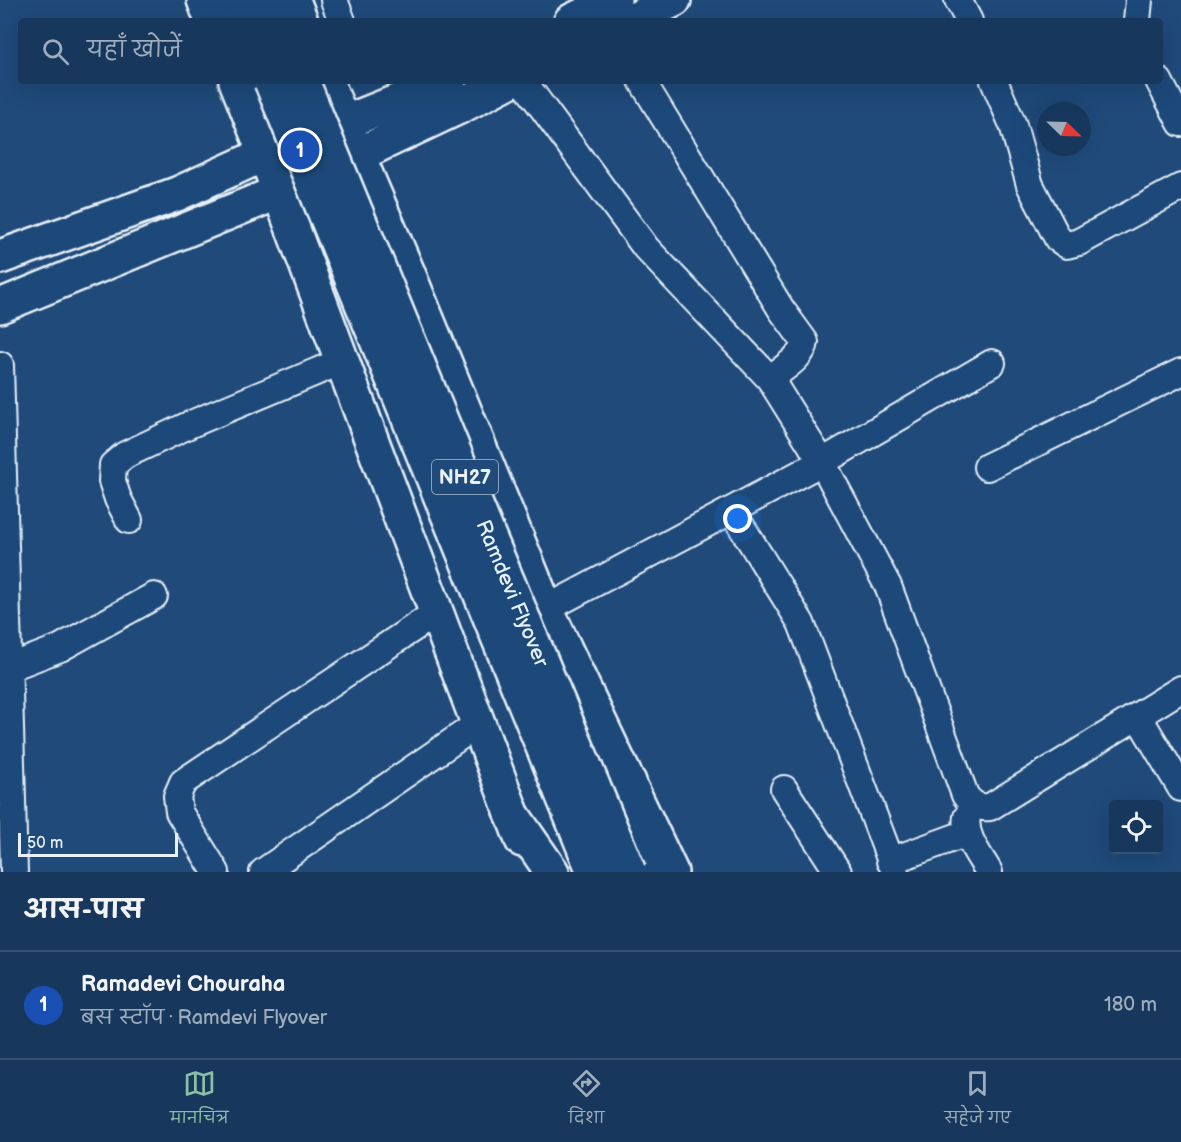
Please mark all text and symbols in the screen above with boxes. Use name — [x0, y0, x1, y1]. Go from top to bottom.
search box — [18, 18, 1163, 84]
icon: search — [39, 35, 72, 68]
text: यहाँ खोजें — [87, 37, 182, 64]
north arrow — [1037, 102, 1091, 156]
pin: 1 — [280, 128, 320, 172]
road number: NH27 — [432, 460, 498, 494]
your location — [723, 504, 752, 533]
street label: Ramdevi Flyover — [470, 516, 554, 671]
map controls — [1109, 800, 1163, 854]
button: locate — [1109, 800, 1163, 854]
scale bar — [18, 830, 178, 858]
text: 50 m — [27, 834, 63, 853]
text: आस-पास — [24, 895, 143, 926]
text: Ramadevi Chouraha — [81, 971, 285, 998]
text: 1 — [39, 993, 48, 1017]
text: 180 m — [1104, 993, 1157, 1017]
text: बस स्टॉप · Ramdevi Flyover — [81, 1006, 327, 1030]
tab: मानचित्र — [170, 1067, 229, 1135]
tab: दिशा — [568, 1067, 605, 1135]
tab: सहेजे गए — [944, 1067, 1011, 1135]

